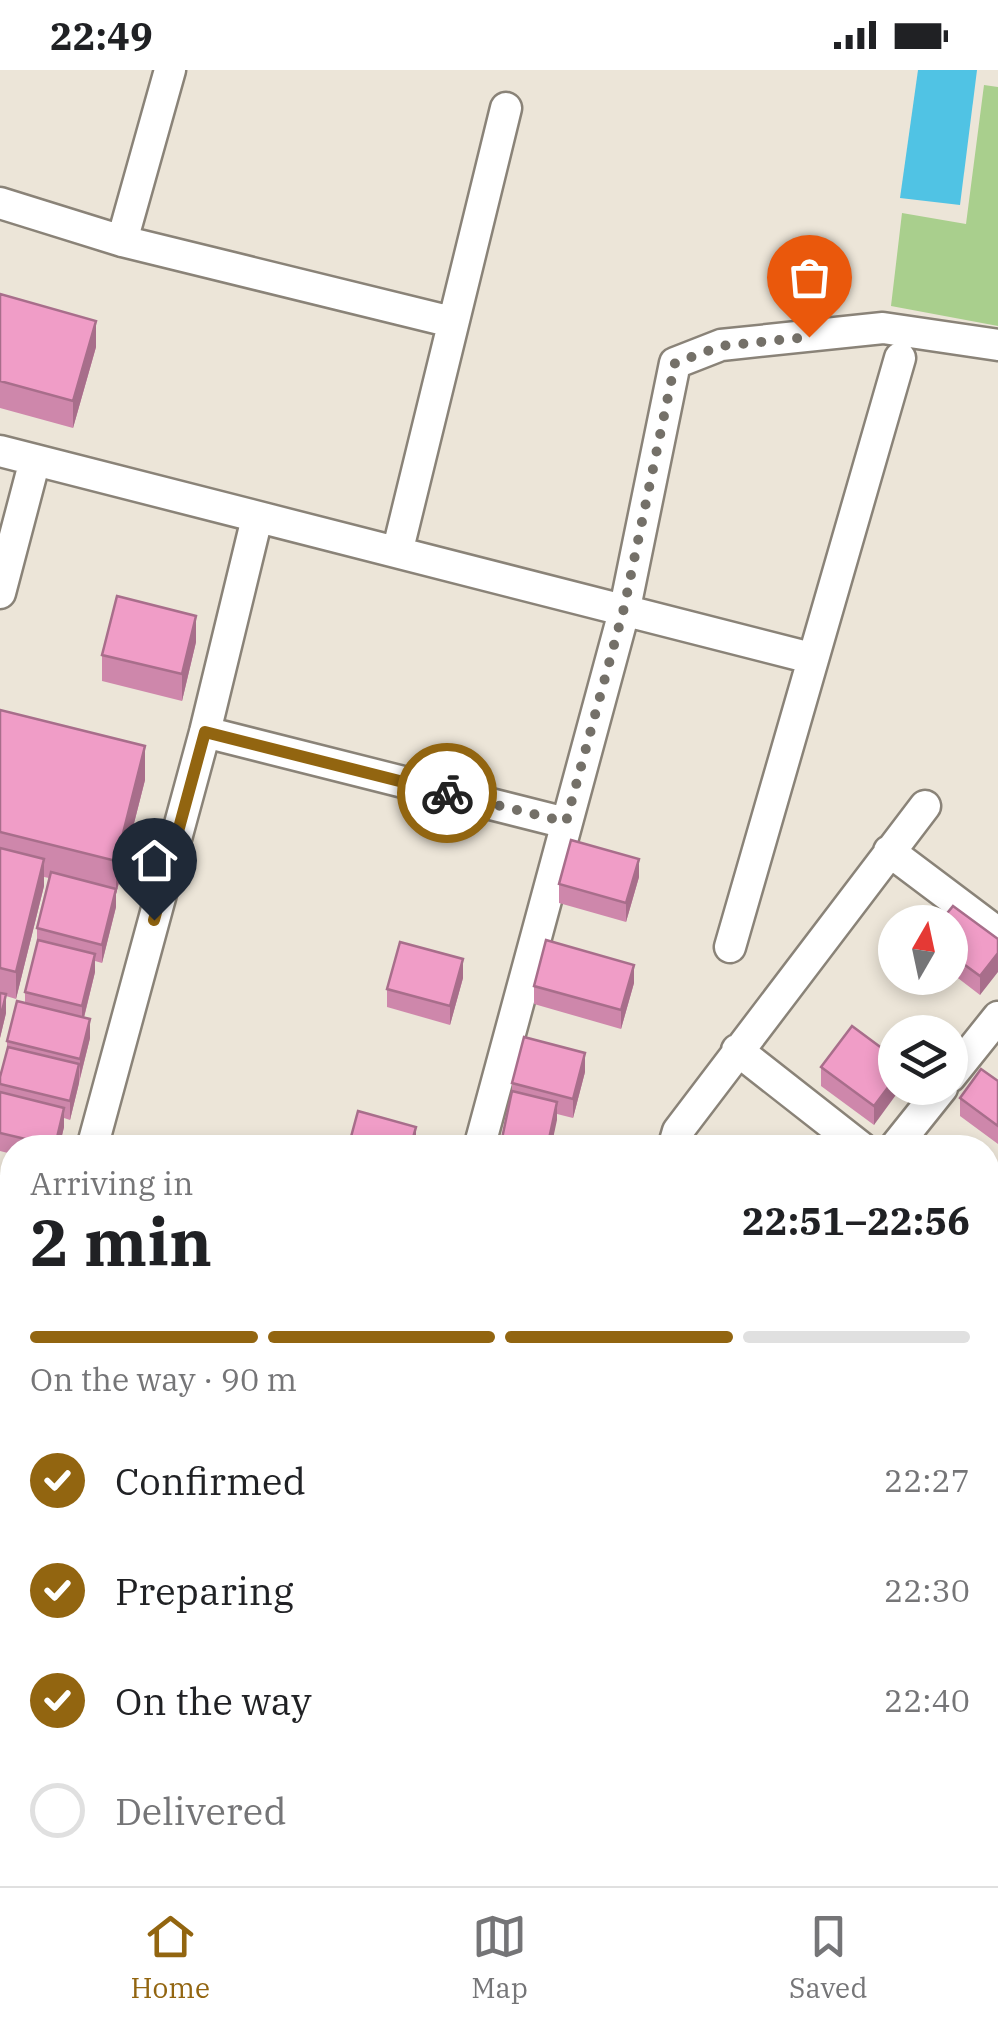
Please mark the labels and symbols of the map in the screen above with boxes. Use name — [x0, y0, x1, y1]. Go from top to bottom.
pin — [767, 235, 852, 338]
courier — [397, 743, 497, 843]
pin — [112, 818, 197, 921]
north arrow — [878, 905, 968, 995]

